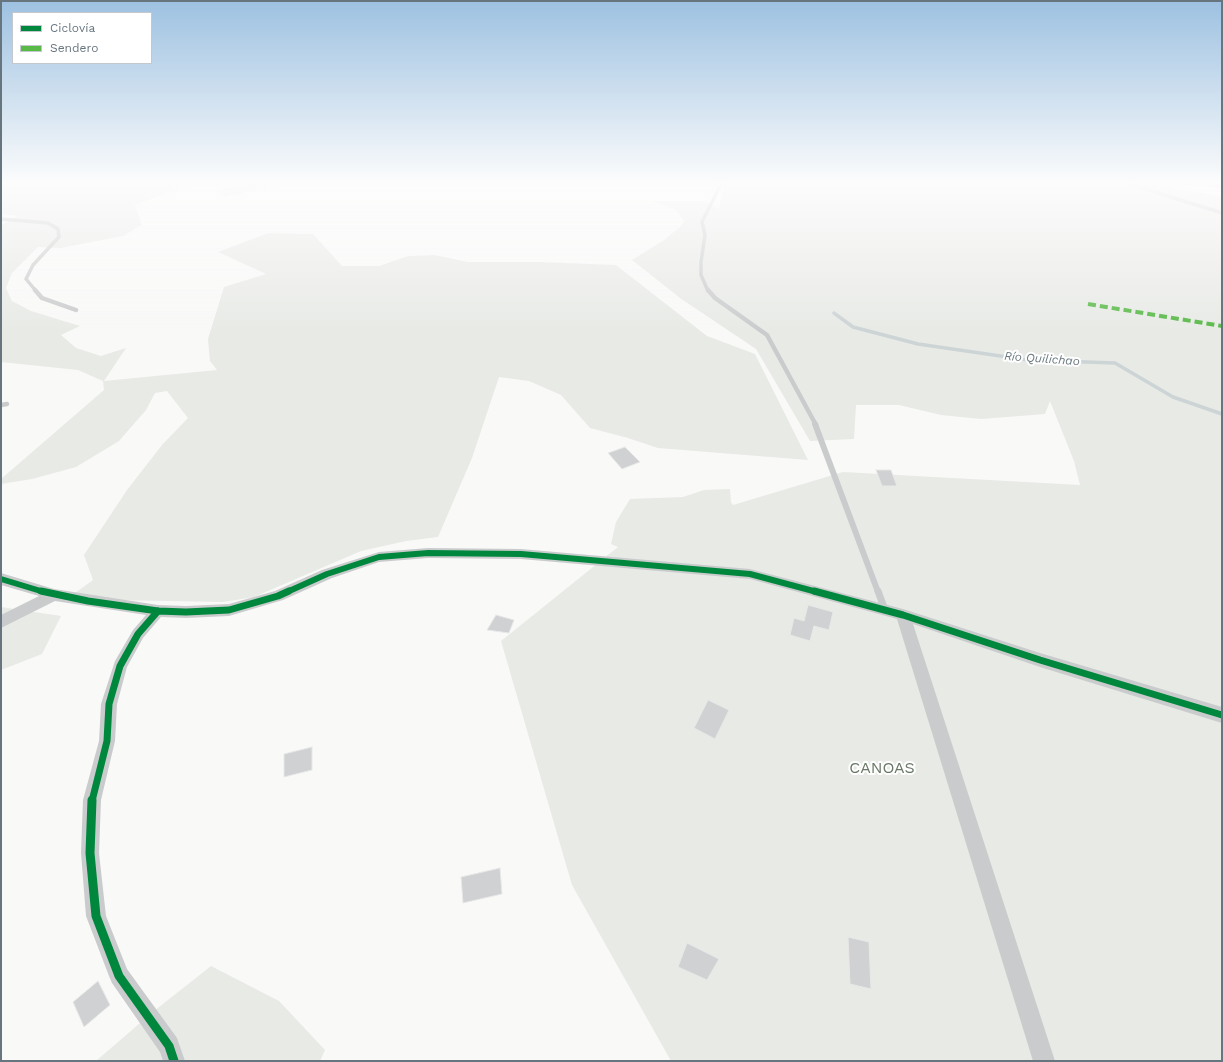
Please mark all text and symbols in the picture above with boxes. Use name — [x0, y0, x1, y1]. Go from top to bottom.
legend — [12, 12, 152, 64]
text: Ciclovía — [50, 21, 95, 35]
text: Sendero — [50, 41, 98, 55]
water label: Río Quilichao — [1004, 349, 1080, 369]
park label: CANOAS — [849, 758, 915, 778]

